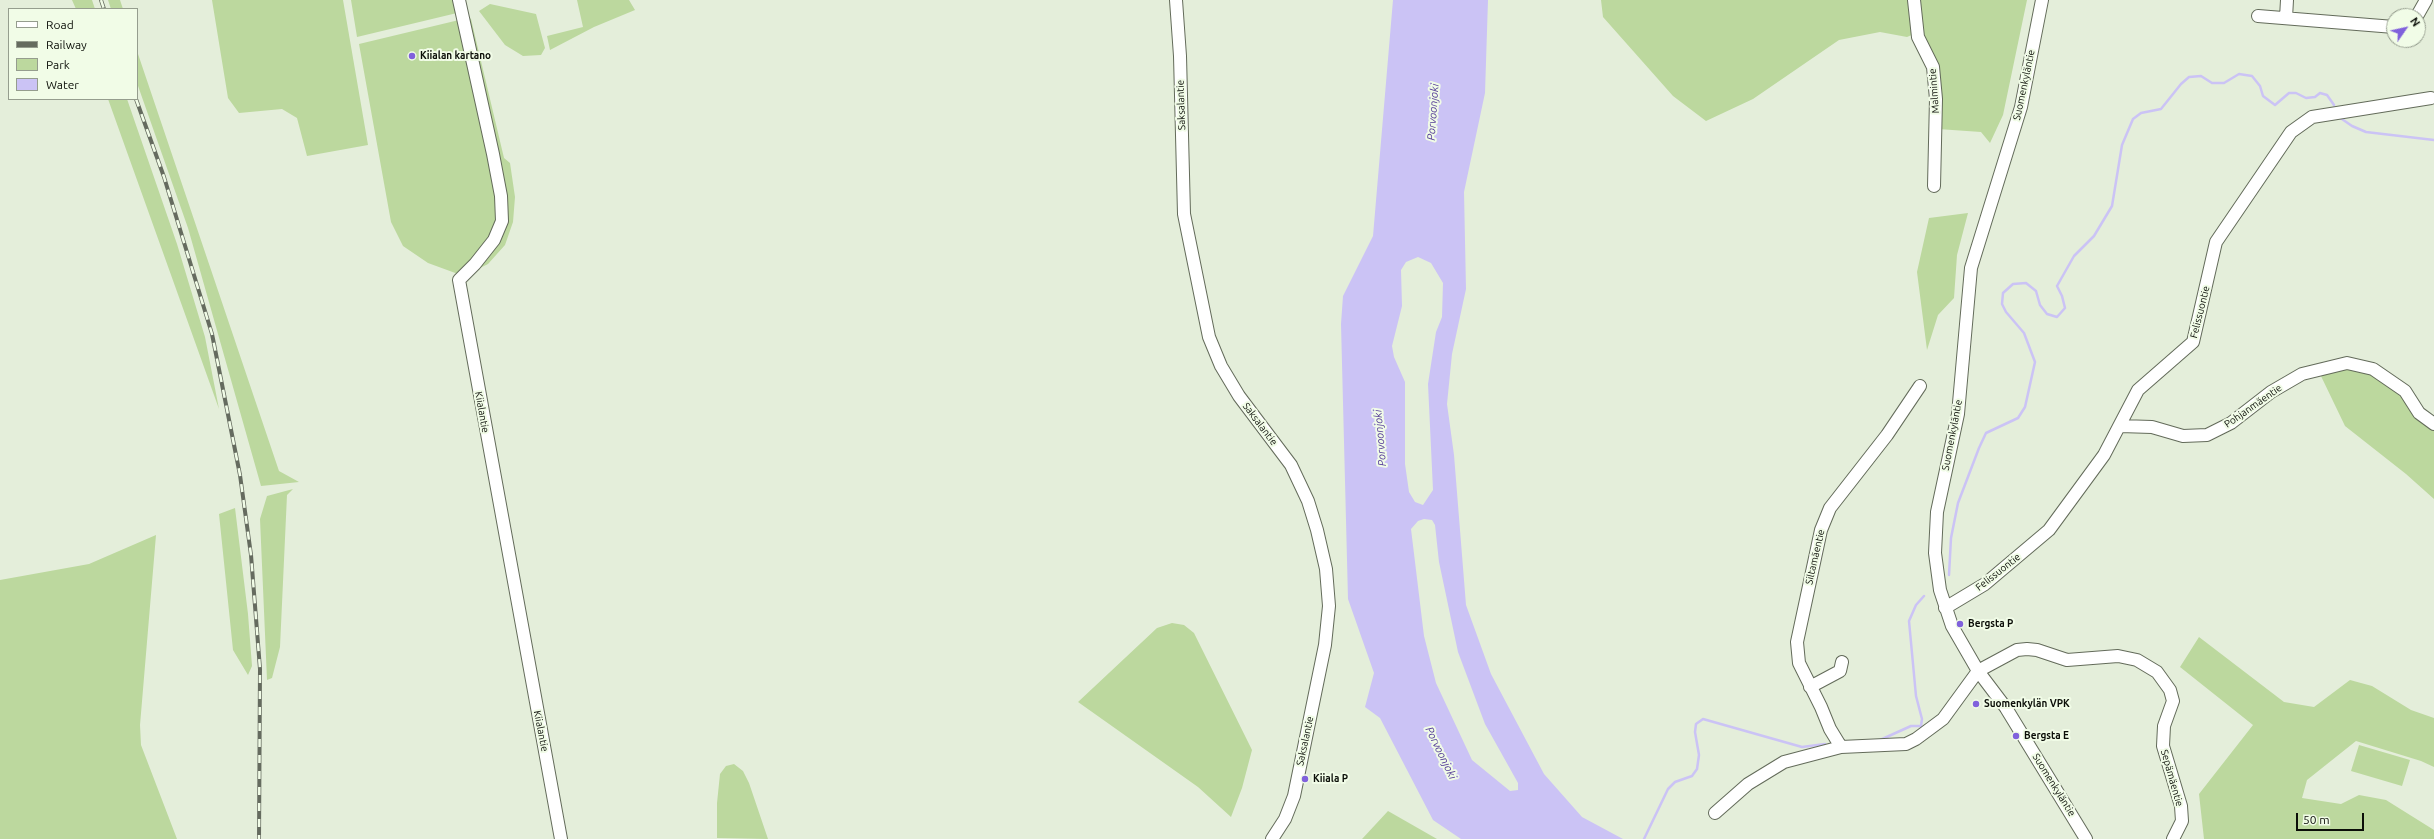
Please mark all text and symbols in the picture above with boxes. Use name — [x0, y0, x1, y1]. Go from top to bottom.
legend — [8, 8, 138, 100]
north arrow — [2386, 8, 2426, 48]
text: N — [2408, 15, 2422, 29]
text: Road — [46, 18, 74, 31]
text: Railway — [46, 38, 87, 51]
street label: Suomenkyläntie — [2011, 49, 2037, 121]
place label: Kiialan kartano — [420, 50, 491, 62]
marker: Kiialan kartano — [407, 51, 417, 61]
text: Park — [46, 58, 70, 71]
street label: Malmintie — [1926, 68, 1942, 114]
text: Water — [46, 78, 79, 91]
street label: Saksalantie — [1174, 80, 1188, 130]
water label: Porvoonjoki — [1424, 83, 1442, 141]
street label: Felissuontie — [2188, 285, 2212, 339]
street label: Pohjanmäentie — [2222, 382, 2284, 430]
street label: Kiialantie — [472, 390, 492, 434]
street label: Suomenkyläntie — [1939, 399, 1965, 471]
street label: Saksalantie — [1240, 400, 1280, 448]
water label: Porvoonjoki — [1371, 409, 1389, 467]
street label: Siltamäentie — [1803, 528, 1827, 586]
street label: Felissuontie — [1973, 551, 2023, 593]
place label: Bergsta P — [1968, 618, 2013, 630]
marker: Bergsta P — [1955, 619, 1965, 629]
place label: Suomenkylän VPK — [1984, 698, 2070, 710]
marker: Suomenkylän VPK — [1971, 699, 1981, 709]
street label: Kiialantie — [531, 709, 551, 753]
street label: Saksalantie — [1294, 715, 1316, 767]
water label: Porvoonjoki — [1423, 724, 1459, 782]
place label: Bergsta E — [2024, 730, 2069, 742]
marker: Bergsta E — [2011, 731, 2021, 741]
street label: Sepämäentie — [2158, 748, 2186, 808]
street label: Suomenkyläntie — [2030, 751, 2078, 819]
place label: Kiiala P — [1313, 773, 1348, 785]
marker: Kiiala P — [1300, 774, 1310, 784]
scale bar — [2298, 805, 2366, 831]
text: 50 m — [2303, 813, 2330, 826]

